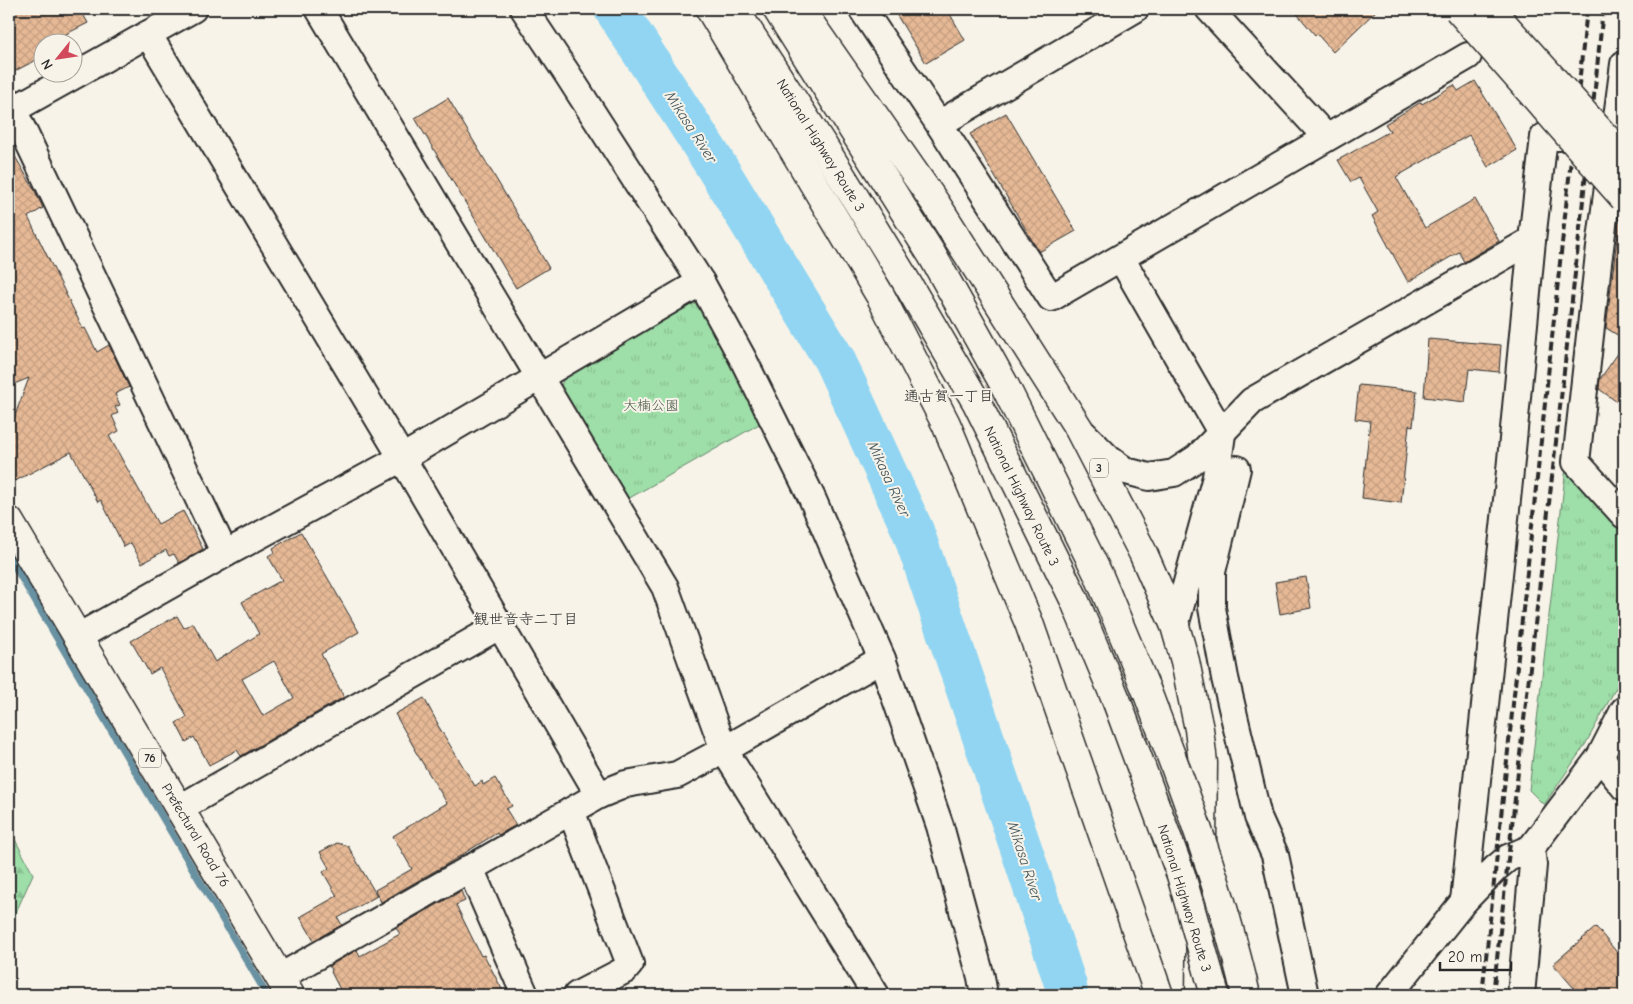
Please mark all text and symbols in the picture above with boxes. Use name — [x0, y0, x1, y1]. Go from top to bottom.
north arrow — [32, 32, 82, 82]
text: N — [38, 56, 57, 72]
street label: National Highway Route 3 — [773, 76, 868, 215]
water label: Mikasa River — [661, 87, 721, 167]
district label: 通古賀一丁目 — [904, 387, 994, 405]
park label: 大楠公園 — [623, 397, 679, 414]
street label: National Highway Route 3 — [980, 424, 1063, 569]
water label: Mikasa River — [863, 437, 915, 521]
road number: 3 — [1090, 458, 1108, 478]
district label: 観世音寺二丁目 — [473, 610, 579, 628]
road number: 76 — [139, 748, 161, 768]
street label: Prefectural Road 76 — [158, 780, 233, 890]
water label: Mikasa River — [1003, 818, 1047, 904]
street label: National Highway Route 3 — [1154, 822, 1215, 974]
scale bar — [1440, 939, 1512, 971]
text: 20 m — [1448, 948, 1482, 966]

